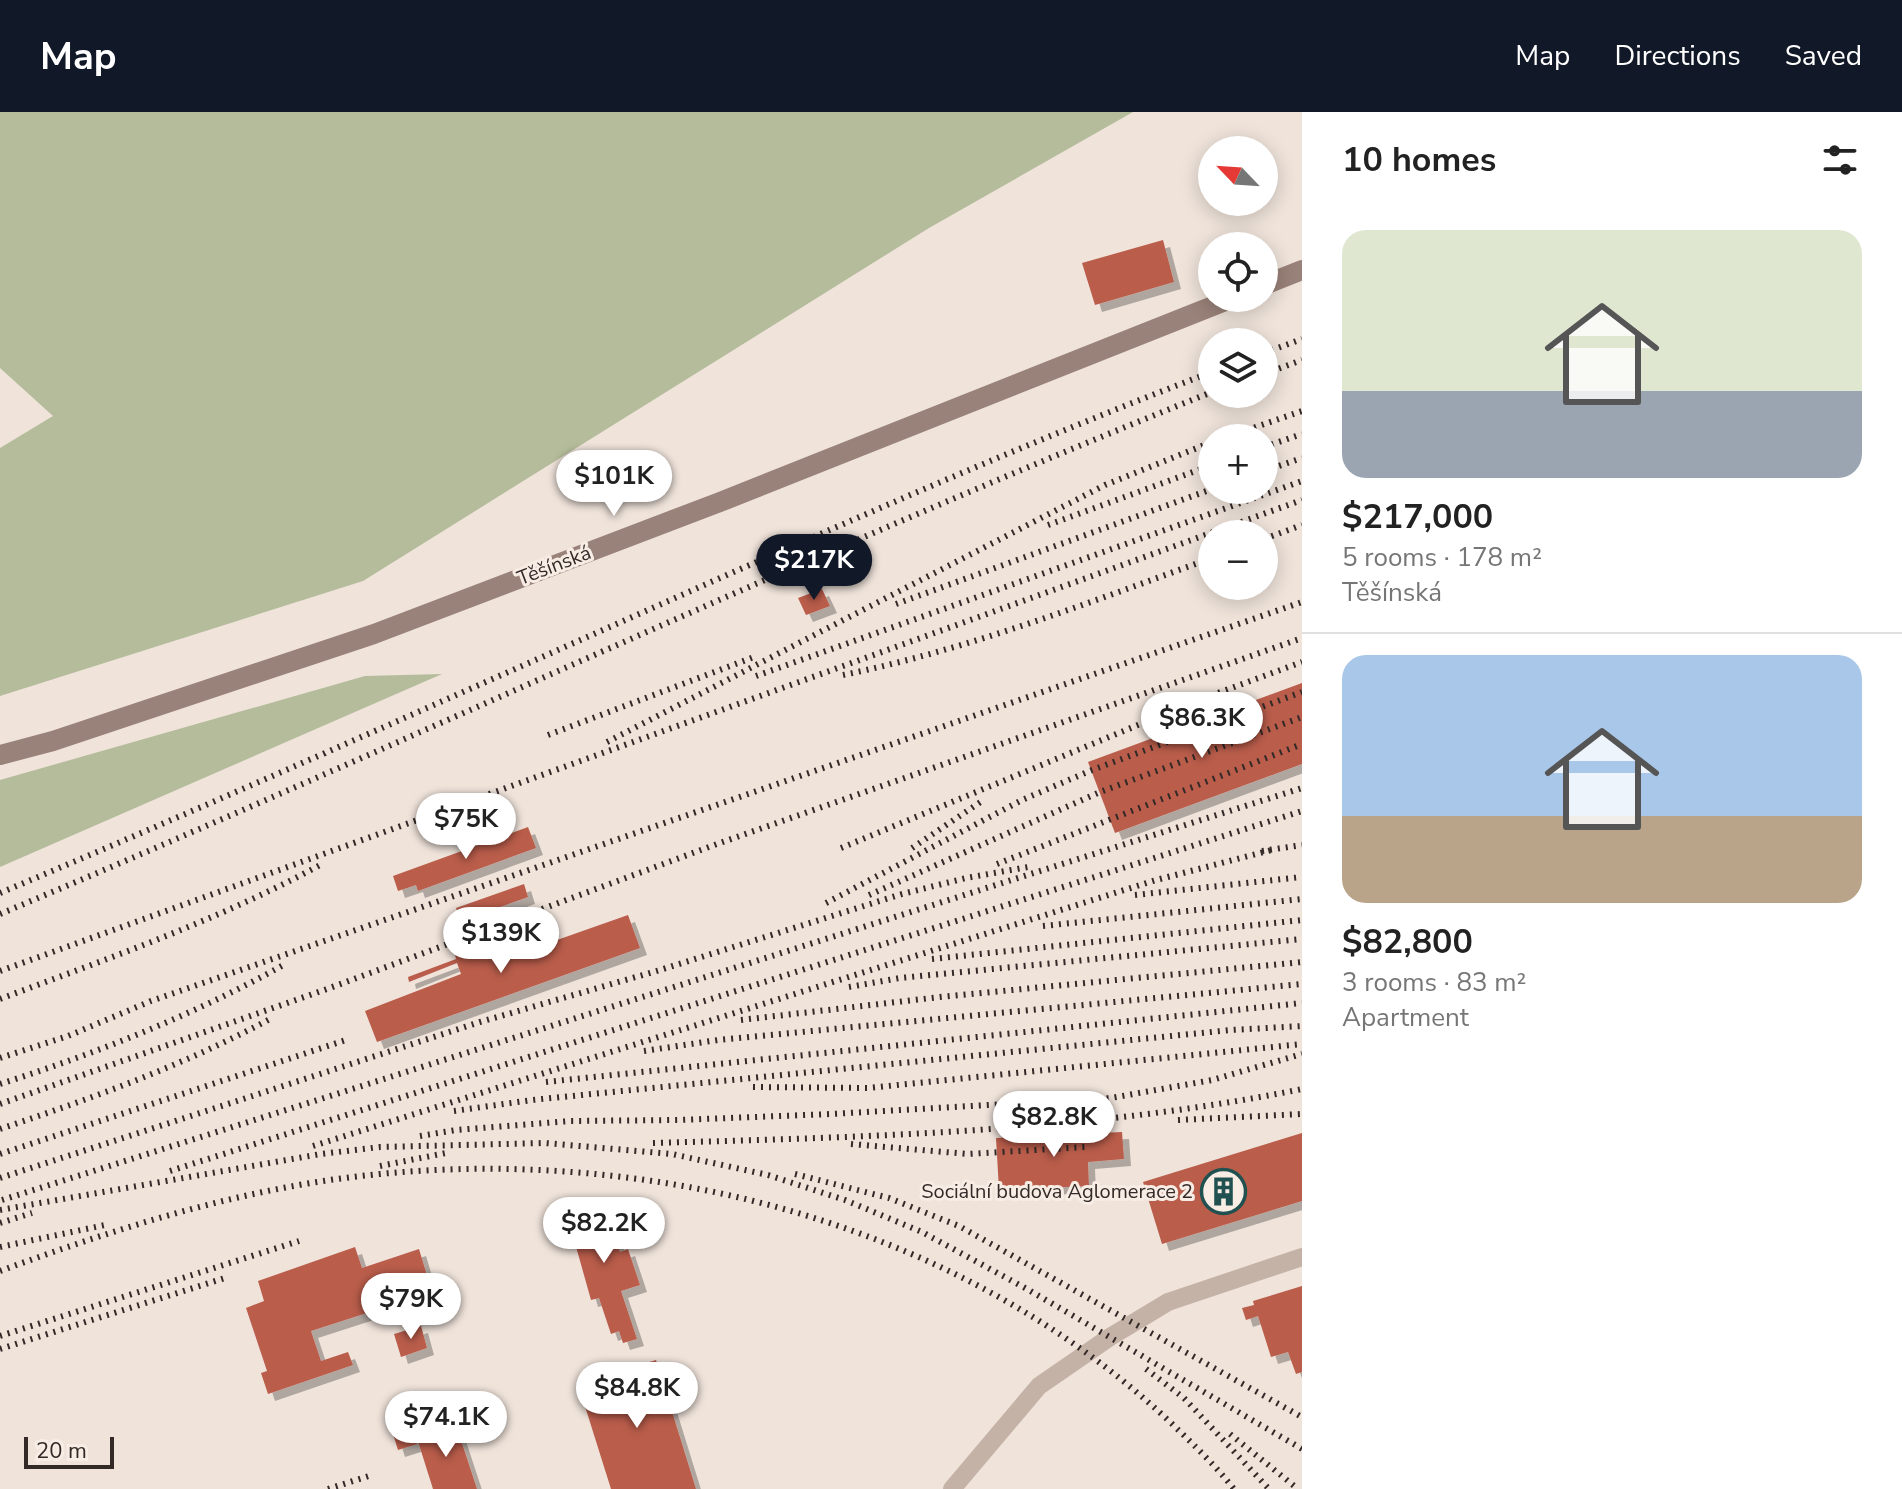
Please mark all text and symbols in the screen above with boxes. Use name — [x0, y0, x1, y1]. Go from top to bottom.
text: Map — [40, 31, 117, 82]
text: Map — [1515, 37, 1570, 75]
text: Directions — [1614, 37, 1741, 75]
text: Saved — [1785, 37, 1862, 75]
north arrow — [1198, 136, 1278, 216]
map controls — [1198, 136, 1278, 600]
text: 10 homes — [1342, 137, 1496, 183]
icon: filters — [1818, 138, 1862, 182]
button: locate — [1198, 232, 1278, 312]
icon: home — [1530, 282, 1674, 426]
button: layers — [1198, 328, 1278, 408]
button: + — [1198, 424, 1278, 504]
pin: $101K — [558, 450, 670, 518]
text: $101K — [574, 458, 654, 493]
text: $217,000 — [1342, 494, 1493, 540]
button: − — [1198, 520, 1278, 600]
pin: $217K — [758, 534, 870, 602]
street label: Těšínská — [513, 539, 595, 592]
text: 5 rooms · 178 m² — [1342, 540, 1542, 575]
text: $217K — [774, 542, 854, 577]
text: Těšínská — [1342, 575, 1442, 610]
pin: $86.3K — [1137, 692, 1267, 760]
text: $86.3K — [1159, 700, 1245, 735]
icon: home — [1530, 707, 1674, 851]
pin: $75K — [419, 793, 513, 861]
text: $75K — [434, 801, 498, 836]
pin: $139K — [445, 907, 557, 975]
text: $139K — [461, 915, 541, 950]
text: $82,800 — [1342, 919, 1473, 965]
text: 3 rooms · 83 m² — [1342, 965, 1526, 1000]
text: Apartment — [1342, 1000, 1469, 1035]
pin: $82.8K — [989, 1091, 1119, 1159]
text: $82.8K — [1011, 1099, 1097, 1134]
building icon: Sociální budova Aglomerace 2 — [1200, 1167, 1248, 1215]
place label: Sociální budova Aglomerace 2 — [921, 1178, 1193, 1205]
pin: $82.2K — [539, 1197, 669, 1265]
text: $82.2K — [561, 1205, 647, 1240]
pin: $79K — [364, 1273, 458, 1341]
text: $79K — [379, 1281, 443, 1316]
pin: $84.8K — [572, 1362, 702, 1430]
text: $84.8K — [594, 1370, 680, 1405]
pin: $74.1K — [381, 1391, 511, 1459]
text: $74.1K — [403, 1399, 489, 1434]
scale bar — [24, 1433, 114, 1469]
text: 20 m — [36, 1436, 87, 1466]

